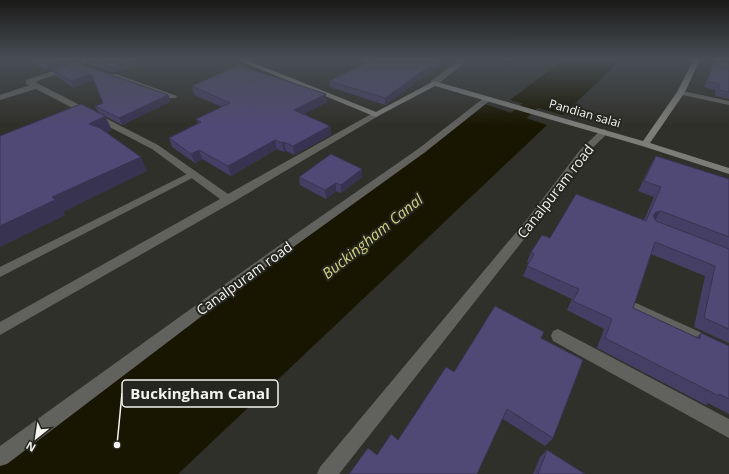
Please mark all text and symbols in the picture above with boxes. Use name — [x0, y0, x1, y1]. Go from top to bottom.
street label: Pandian salai — [547, 95, 623, 131]
street label: Canalpuram road — [512, 140, 598, 242]
water label: Buckingham Canal — [317, 188, 428, 283]
street label: Canalpuram road — [192, 237, 296, 319]
callout: Buckingham Canal — [122, 380, 278, 407]
text: Buckingham Canal — [130, 383, 270, 403]
north arrow — [16, 418, 56, 458]
text: N — [23, 438, 38, 456]

